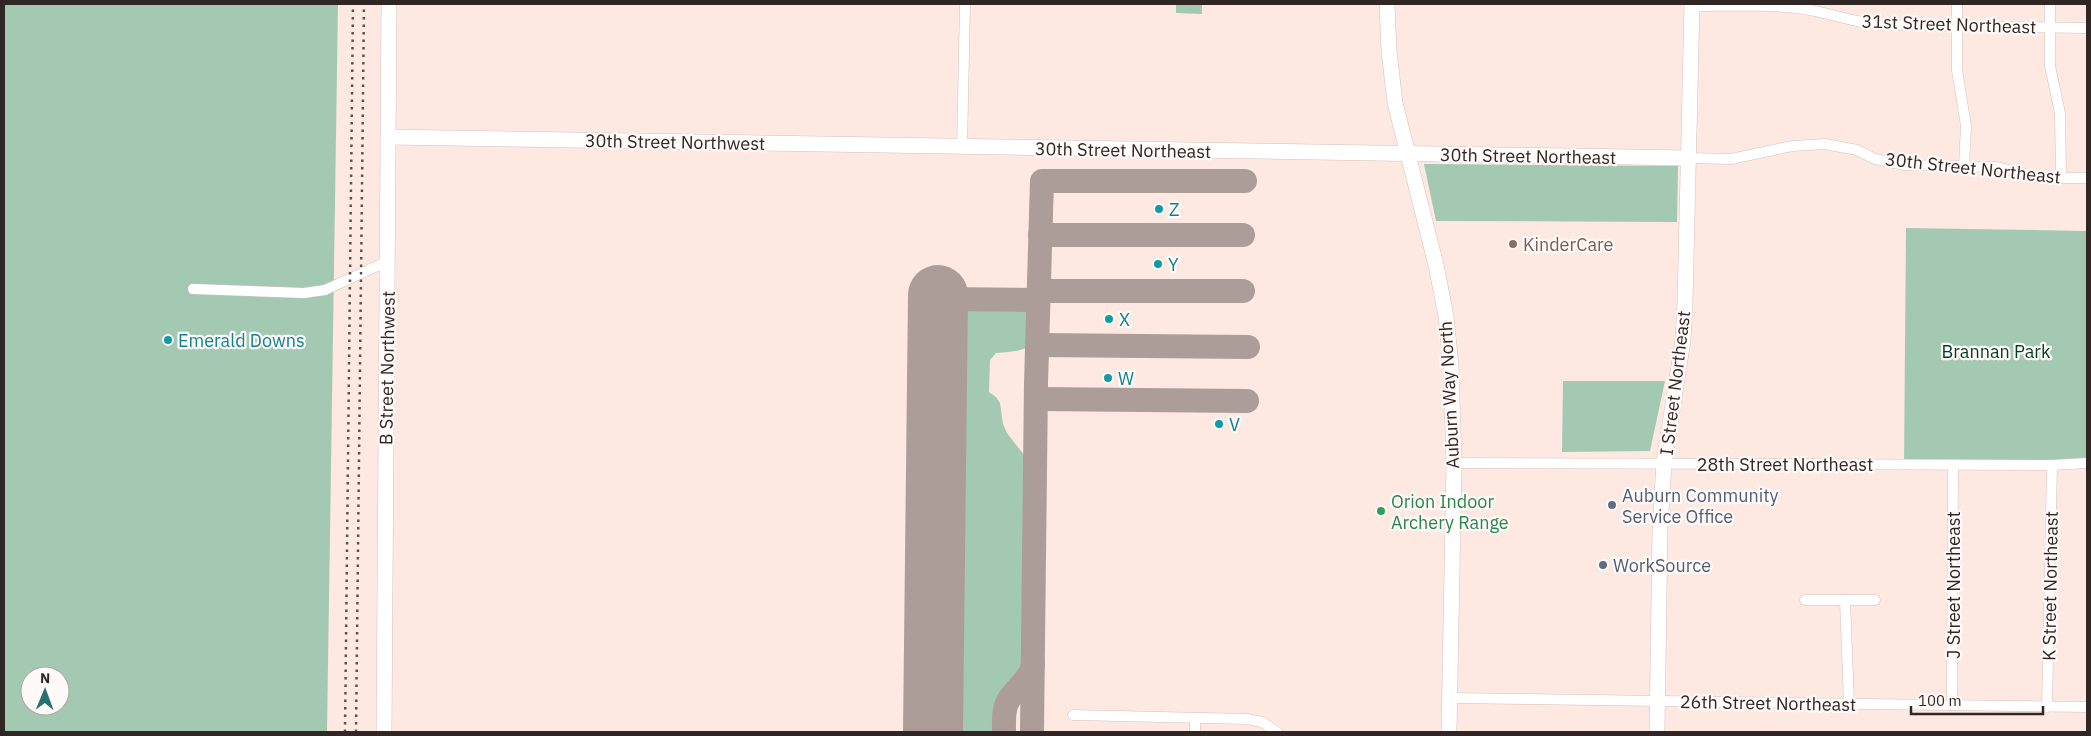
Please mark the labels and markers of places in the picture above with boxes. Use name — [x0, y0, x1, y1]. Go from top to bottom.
place label: Z — [1169, 198, 1179, 221]
marker: Z — [1153, 203, 1165, 215]
place label: KinderCare — [1523, 233, 1614, 256]
marker: KinderCare — [1507, 238, 1519, 250]
place label: Y — [1168, 253, 1179, 276]
marker: Y — [1152, 258, 1164, 270]
place label: X — [1119, 308, 1130, 331]
marker: X — [1103, 313, 1115, 325]
place label: Emerald Downs — [178, 329, 305, 352]
marker: Emerald Downs — [162, 334, 174, 346]
place label: W — [1118, 367, 1134, 390]
marker: W — [1102, 372, 1114, 384]
place label: V — [1229, 413, 1240, 436]
marker: V — [1213, 418, 1225, 430]
place label: Auburn Community Service Office — [1622, 484, 1778, 528]
place label: Orion Indoor Archery Range — [1391, 490, 1509, 534]
marker: Auburn Community Service Office — [1606, 499, 1618, 511]
marker: Orion Indoor Archery Range — [1375, 505, 1387, 517]
place label: WorkSource — [1613, 554, 1711, 577]
marker: WorkSource — [1597, 559, 1609, 571]

